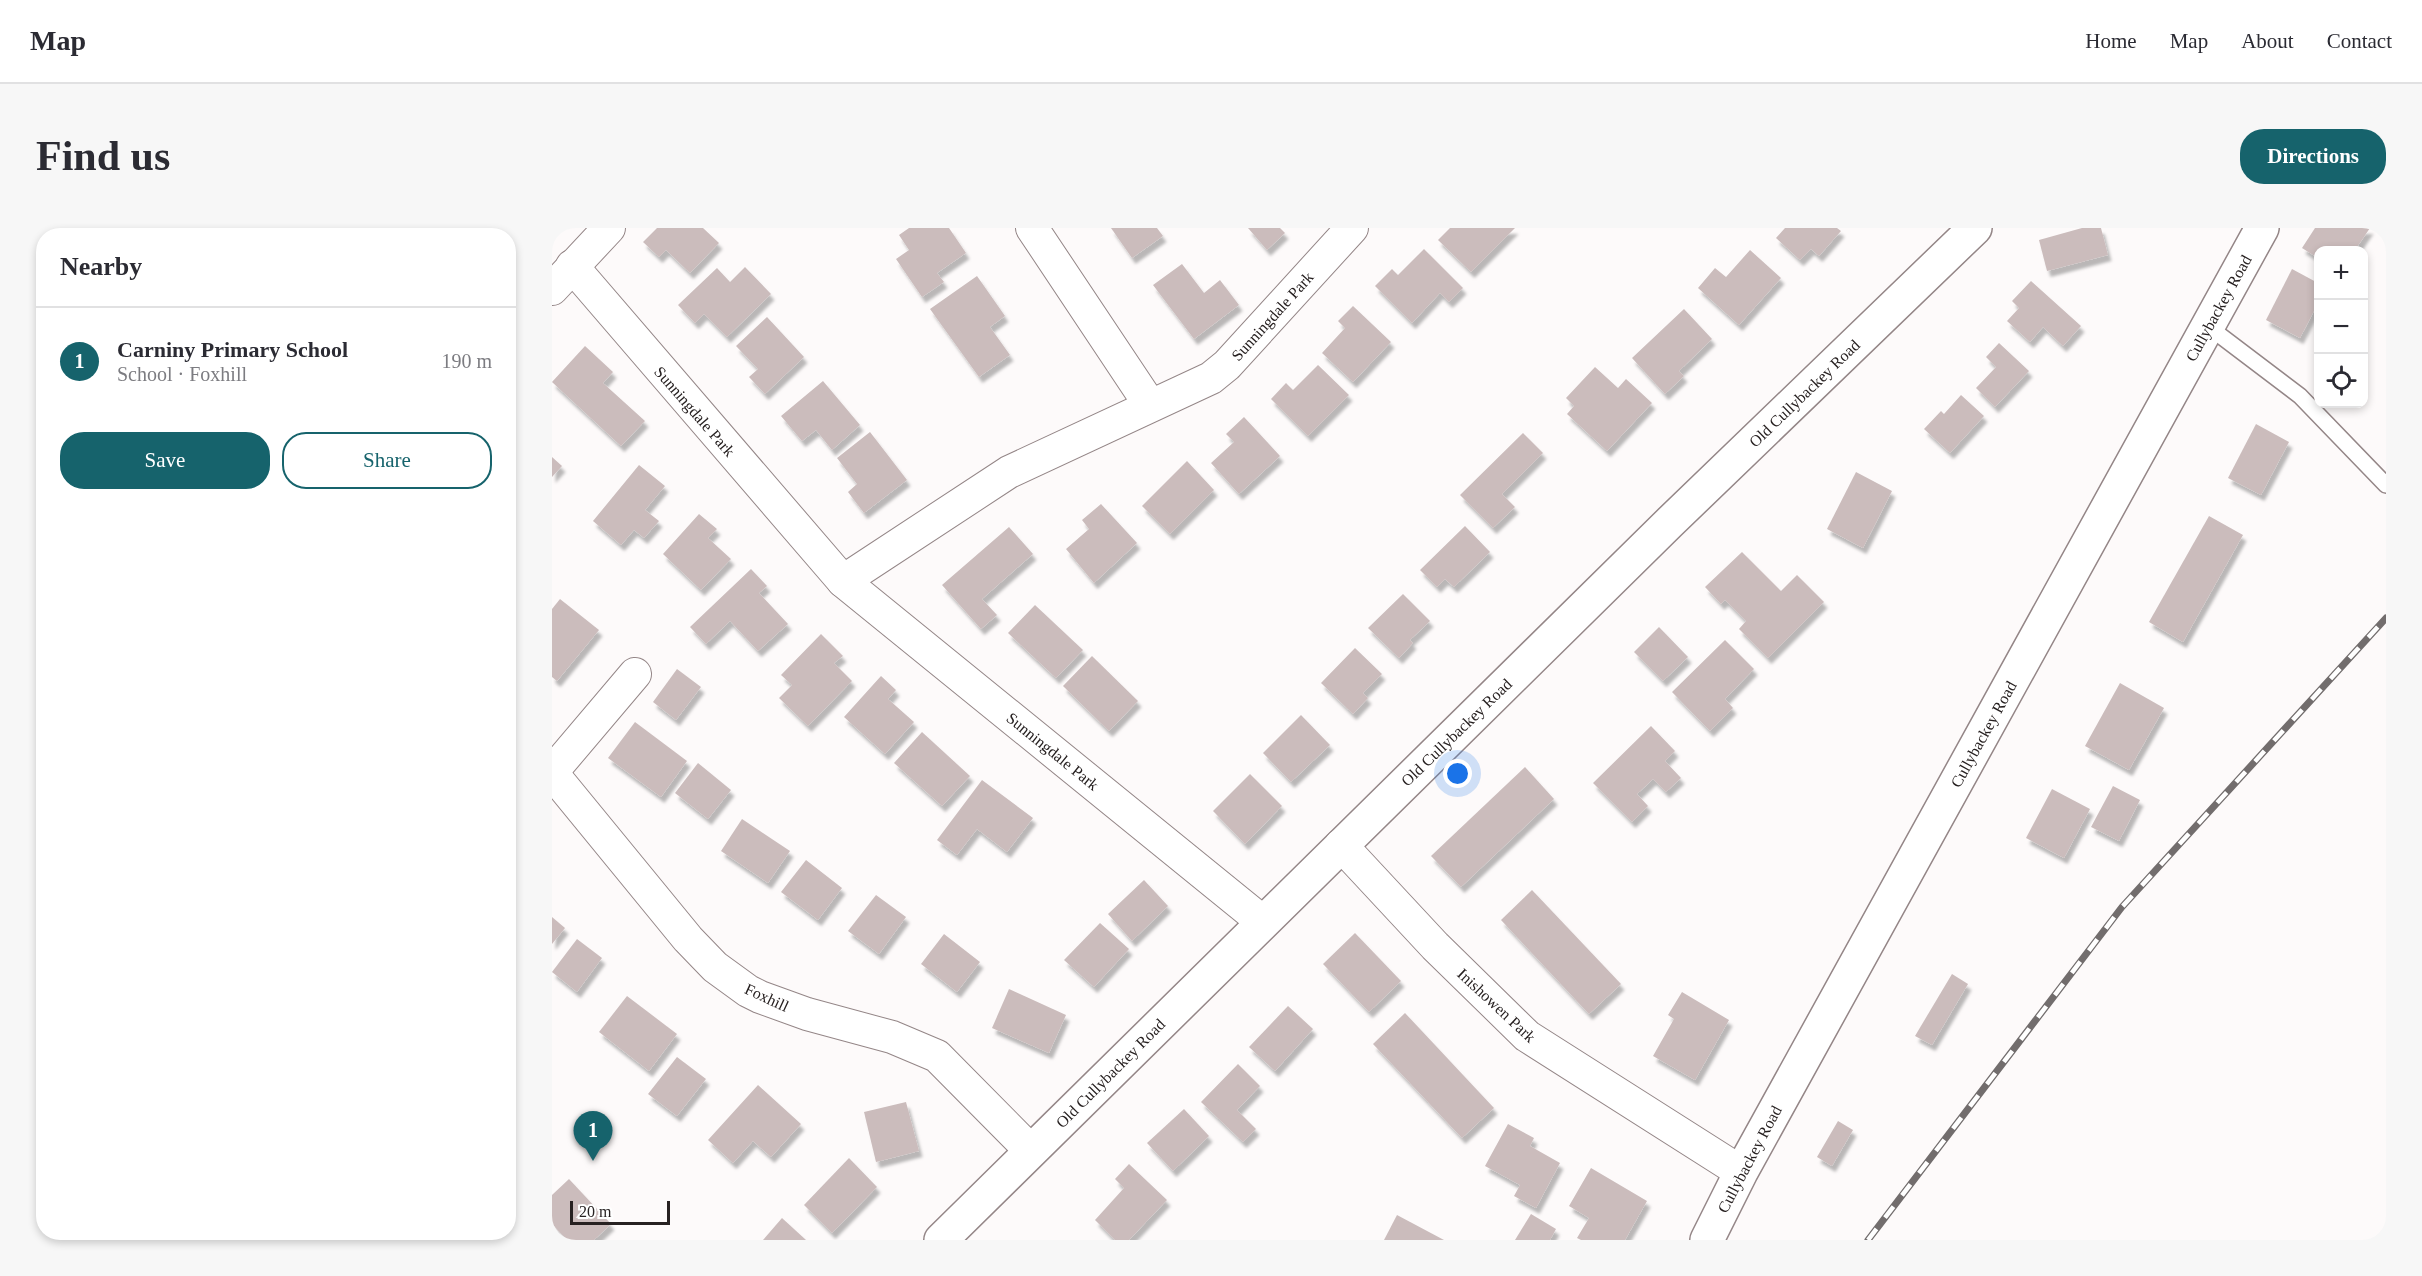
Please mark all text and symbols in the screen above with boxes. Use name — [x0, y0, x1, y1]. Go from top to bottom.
text: Map — [30, 25, 86, 56]
text: Home — [2085, 29, 2137, 53]
text: Map — [2170, 29, 2208, 53]
text: About — [2241, 29, 2294, 53]
text: Contact — [2327, 29, 2392, 53]
button: Directions — [2240, 129, 2386, 184]
text: Find us — [36, 133, 170, 179]
map controls — [2314, 246, 2368, 408]
button: + — [2314, 246, 2368, 300]
text: Nearby — [60, 252, 142, 281]
street label: Cullybackey Road — [2182, 252, 2256, 365]
street label: Sunningdale Park — [1228, 269, 1317, 365]
button: − — [2314, 300, 2368, 354]
street label: Old Cullybackey Road — [1746, 336, 1864, 451]
text: Carniny Primary School — [117, 337, 348, 362]
text: 1 — [75, 350, 85, 372]
text: 190 m — [441, 350, 492, 372]
button: locate — [2314, 354, 2368, 408]
text: School · Foxhill — [117, 363, 247, 385]
street label: Sunningdale Park — [650, 363, 738, 460]
button: Save — [60, 432, 270, 489]
button: Share — [282, 432, 492, 489]
street label: Old Cullybackey Road — [1398, 675, 1516, 790]
street label: Cullybackey Road — [1947, 678, 2021, 791]
street label: Sunningdale Park — [1003, 709, 1102, 794]
your location — [1443, 759, 1472, 788]
street label: Inishowen Park — [1454, 965, 1539, 1046]
street label: Foxhill — [742, 980, 792, 1015]
street label: Old Cullybackey Road — [1052, 1015, 1169, 1132]
street label: Cullybackey Road — [1714, 1103, 1786, 1216]
pin: 1 — [574, 1112, 612, 1161]
scale bar — [570, 1198, 670, 1226]
text: 20 m — [579, 1203, 611, 1220]

